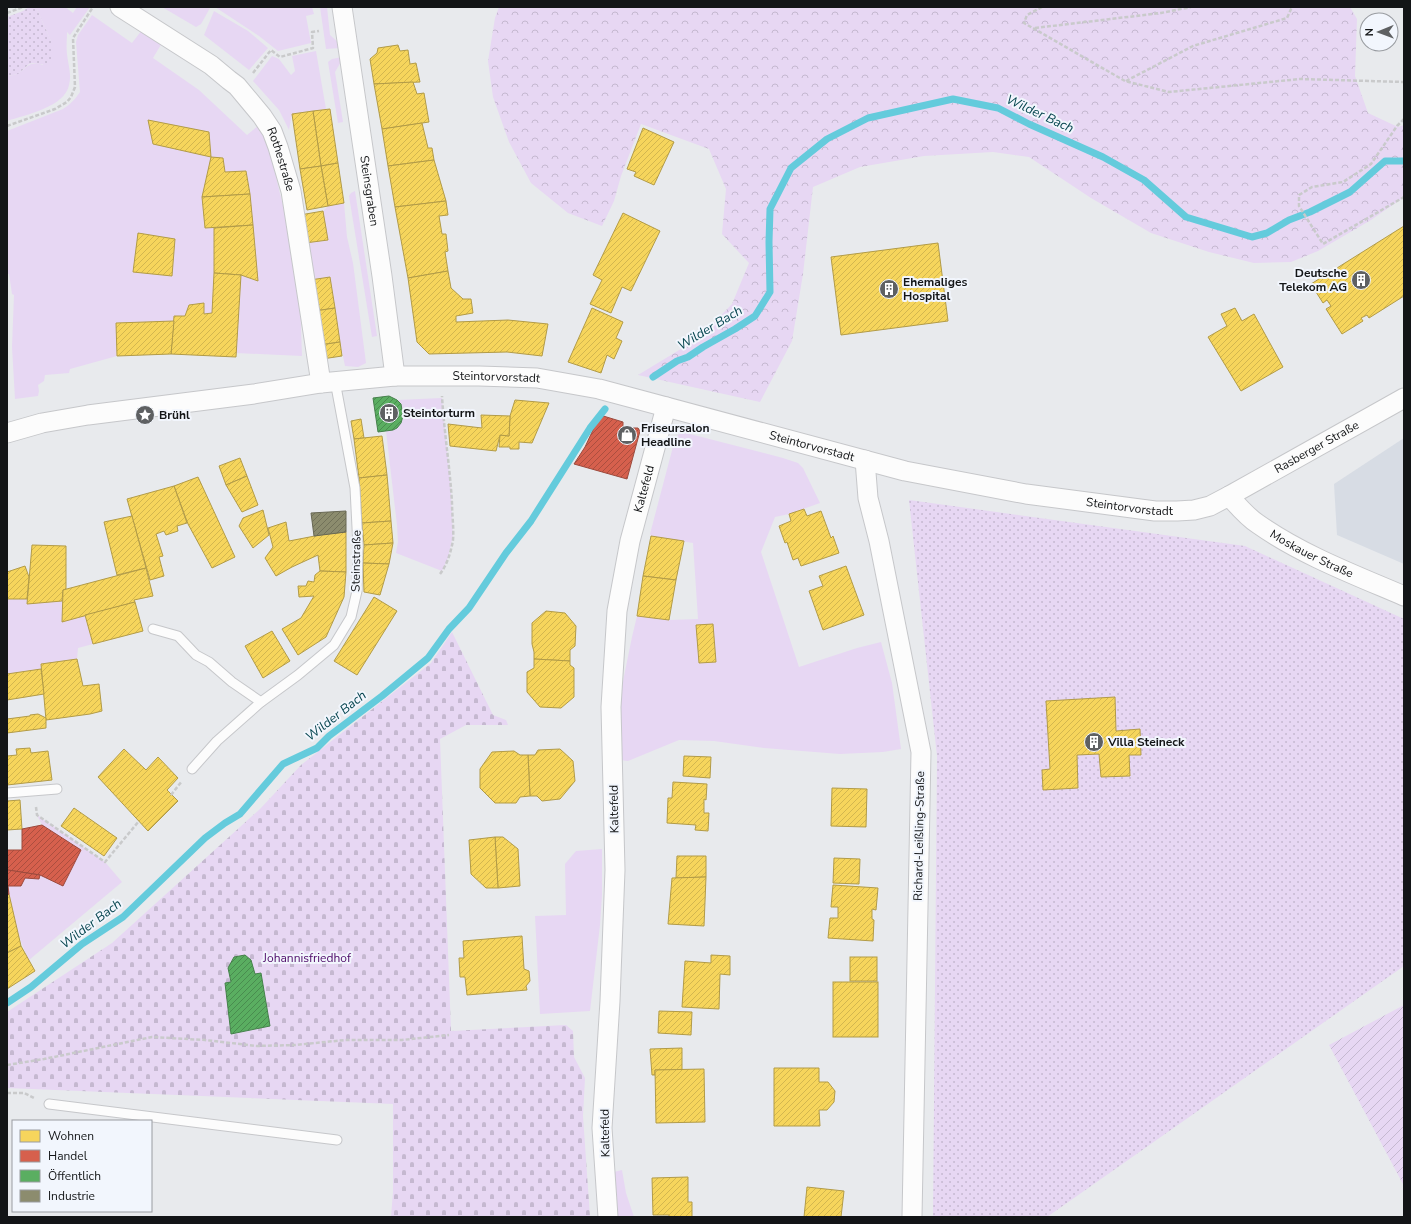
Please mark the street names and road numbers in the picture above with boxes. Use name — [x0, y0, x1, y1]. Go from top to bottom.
street label: Rothestraße — [263, 125, 299, 193]
street label: Steinsgraben — [356, 155, 383, 227]
street label: Steintorvorstadt — [453, 368, 542, 387]
street label: Rasberger Straße — [1271, 417, 1362, 477]
street label: Steintorvorstadt — [768, 427, 857, 465]
street label: Kaltefeld — [630, 463, 658, 514]
street label: Steintorvorstadt — [1085, 494, 1174, 519]
street label: Moskauer Straße — [1267, 526, 1356, 582]
street label: Steinstraße — [347, 530, 365, 592]
street label: Richard-Leißling-Straße — [910, 771, 928, 901]
street label: Kaltefeld — [606, 785, 622, 833]
street label: Kaltefeld — [597, 1109, 613, 1157]

